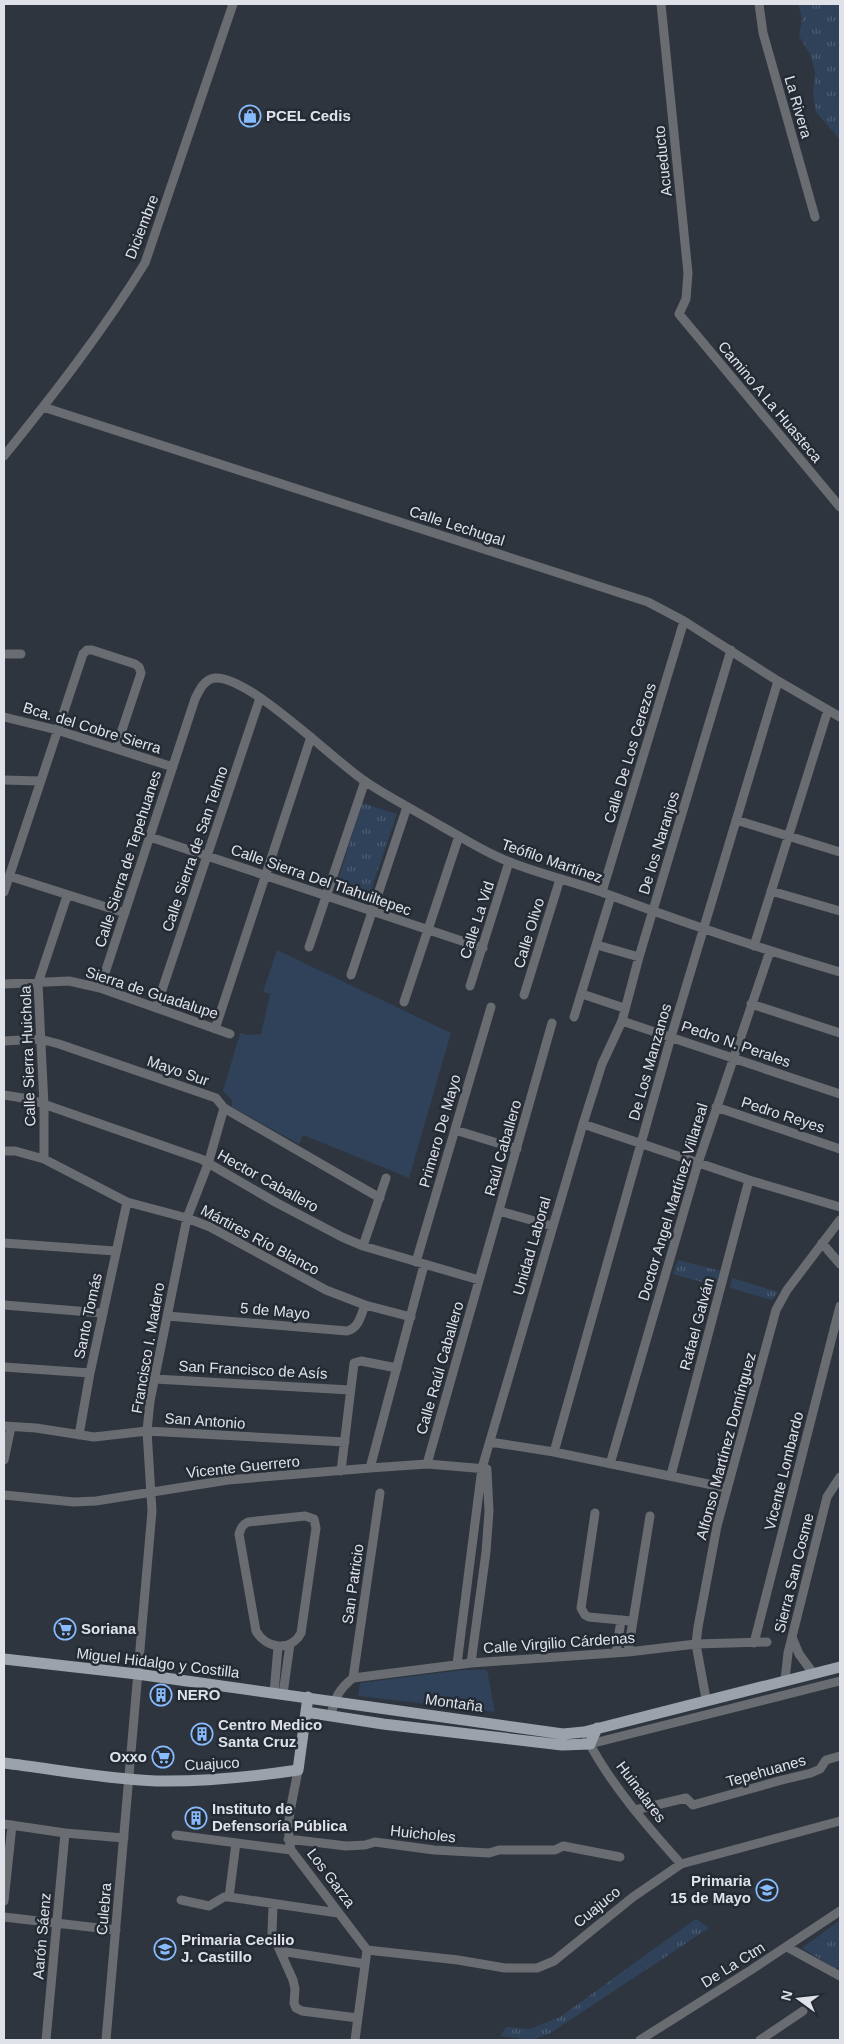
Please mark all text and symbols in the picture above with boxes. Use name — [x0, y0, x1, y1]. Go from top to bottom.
street label: La Rivera — [781, 74, 816, 141]
shop icon: PCEL Cedis — [238, 104, 262, 128]
place label: PCEL Cedis — [266, 107, 351, 124]
street label: Acueducto — [650, 125, 675, 197]
street label: Diciembre — [122, 192, 162, 261]
street label: Camino A La Huasteca — [715, 338, 826, 466]
street label: Calle Lechugal — [407, 502, 507, 549]
street label: Calle De Los Cerezos — [600, 681, 659, 825]
street label: Bca. del Cobre Sierra — [21, 698, 164, 757]
street label: Calle Sierra de San Telmo — [158, 764, 231, 934]
street label: Calle Sierra de Tepehuanes — [91, 768, 164, 949]
street label: De los Naranjos — [635, 789, 682, 896]
street label: Teófilo Martínez — [499, 835, 605, 886]
street label: Calle Sierra Del Tlahuiltepec — [229, 841, 414, 919]
street label: Calle La Vid — [456, 879, 497, 961]
street label: Calle Olivo — [510, 896, 547, 970]
street label: Sierra de Guadalupe — [84, 963, 221, 1022]
street label: Calle Sierra Huichola — [17, 985, 38, 1127]
street label: De Los Manzanos — [625, 1001, 674, 1122]
street label: Pedro N. Perales — [679, 1017, 793, 1070]
street label: Mayo Sur — [145, 1052, 211, 1089]
street label: Primero De Mayo — [415, 1072, 464, 1189]
street label: Pedro Reyes — [739, 1093, 827, 1136]
street label: Raúl Caballero — [481, 1098, 524, 1198]
street label: Doctor Angel Martínez Villareal — [634, 1101, 711, 1303]
street label: Hector Caballero — [215, 1146, 322, 1215]
street label: Unidad Laboral — [509, 1195, 554, 1297]
street label: Mártires Río Blanco — [198, 1201, 322, 1278]
street label: Santo Tomás — [70, 1271, 105, 1360]
street label: Rafael Galván — [676, 1276, 717, 1372]
street label: Francisco I. Madero — [128, 1281, 167, 1415]
street label: 5 de Mayo — [239, 1299, 311, 1322]
street label: Calle Raúl Caballero — [412, 1299, 467, 1436]
street label: Alfonso Martínez Domínguez — [692, 1350, 759, 1541]
street label: San Francisco de Asís — [178, 1357, 328, 1382]
street label: San Antonio — [164, 1409, 246, 1432]
street label: Vicente Lombardo — [761, 1410, 806, 1532]
street label: Vicente Guerrero — [185, 1452, 301, 1481]
street label: Sierra San Cosme — [770, 1511, 817, 1634]
street label: San Patricio — [338, 1543, 367, 1625]
supermarket icon: Soriana — [53, 1617, 77, 1641]
place label: Soriana — [81, 1620, 137, 1637]
street label: Calle Virgilio Cárdenas — [482, 1629, 636, 1656]
street label: Miguel Hidalgo y Costilla — [76, 1644, 241, 1681]
building icon: NERO — [149, 1683, 173, 1707]
place label: NERO — [177, 1686, 221, 1703]
street label: Montaña — [424, 1690, 485, 1715]
place label: Centro Medico Santa Cruz — [218, 1716, 322, 1750]
building icon: Centro Medico Santa Cruz — [190, 1722, 214, 1746]
supermarket icon: Oxxo — [151, 1745, 175, 1769]
place label: Oxxo — [109, 1748, 147, 1765]
street label: Tepehuanes — [724, 1751, 807, 1790]
street label: Cuajuco — [184, 1754, 240, 1773]
street label: Huinalares — [613, 1758, 670, 1825]
place label: Instituto de Defensoría Pública — [212, 1800, 348, 1834]
building icon: Instituto de Defensoría Pública — [184, 1806, 208, 1830]
street label: Huicholes — [389, 1822, 457, 1845]
street label: Los Garza — [304, 1845, 359, 1911]
place label: Primaria 15 de Mayo — [670, 1872, 752, 1906]
school or university icon: Primaria 15 de Mayo — [755, 1878, 779, 1902]
street label: Culebra — [93, 1881, 114, 1936]
street label: Cuajuco — [570, 1883, 623, 1931]
street label: Aarón Sáenz — [29, 1892, 54, 1980]
place label: Primaria Cecilio J. Castillo — [181, 1931, 294, 1965]
school or university icon: Primaria Cecilio J. Castillo — [153, 1937, 177, 1961]
street label: De La Ctm — [698, 1938, 768, 1991]
north arrow — [774, 1974, 824, 2024]
text: N — [777, 1989, 795, 2003]

